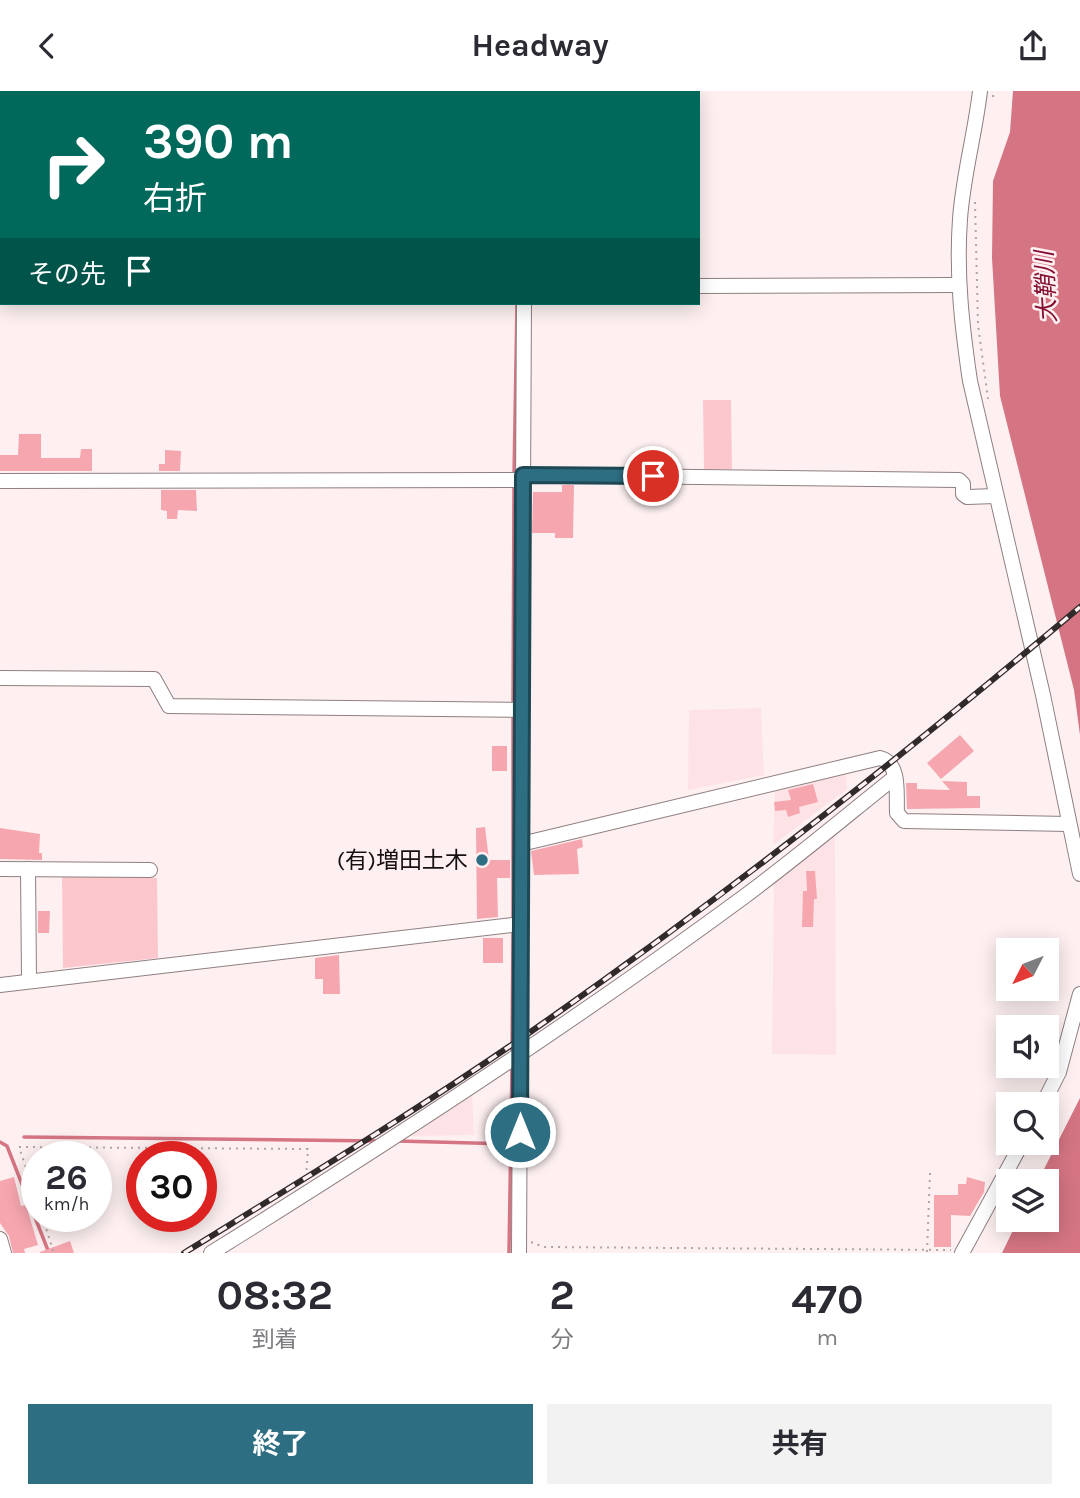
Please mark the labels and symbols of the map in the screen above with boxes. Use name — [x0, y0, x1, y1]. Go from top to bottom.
water label: 大鞘川 — [1030, 247, 1062, 324]
pin — [623, 446, 683, 506]
place label: (有)増田土木 — [337, 847, 468, 874]
marker: (有)増田土木 — [474, 852, 490, 868]
north arrow — [996, 938, 1059, 1001]
position arrow — [483, 1095, 557, 1169]
speed limit sign: 30 — [126, 1141, 217, 1232]

